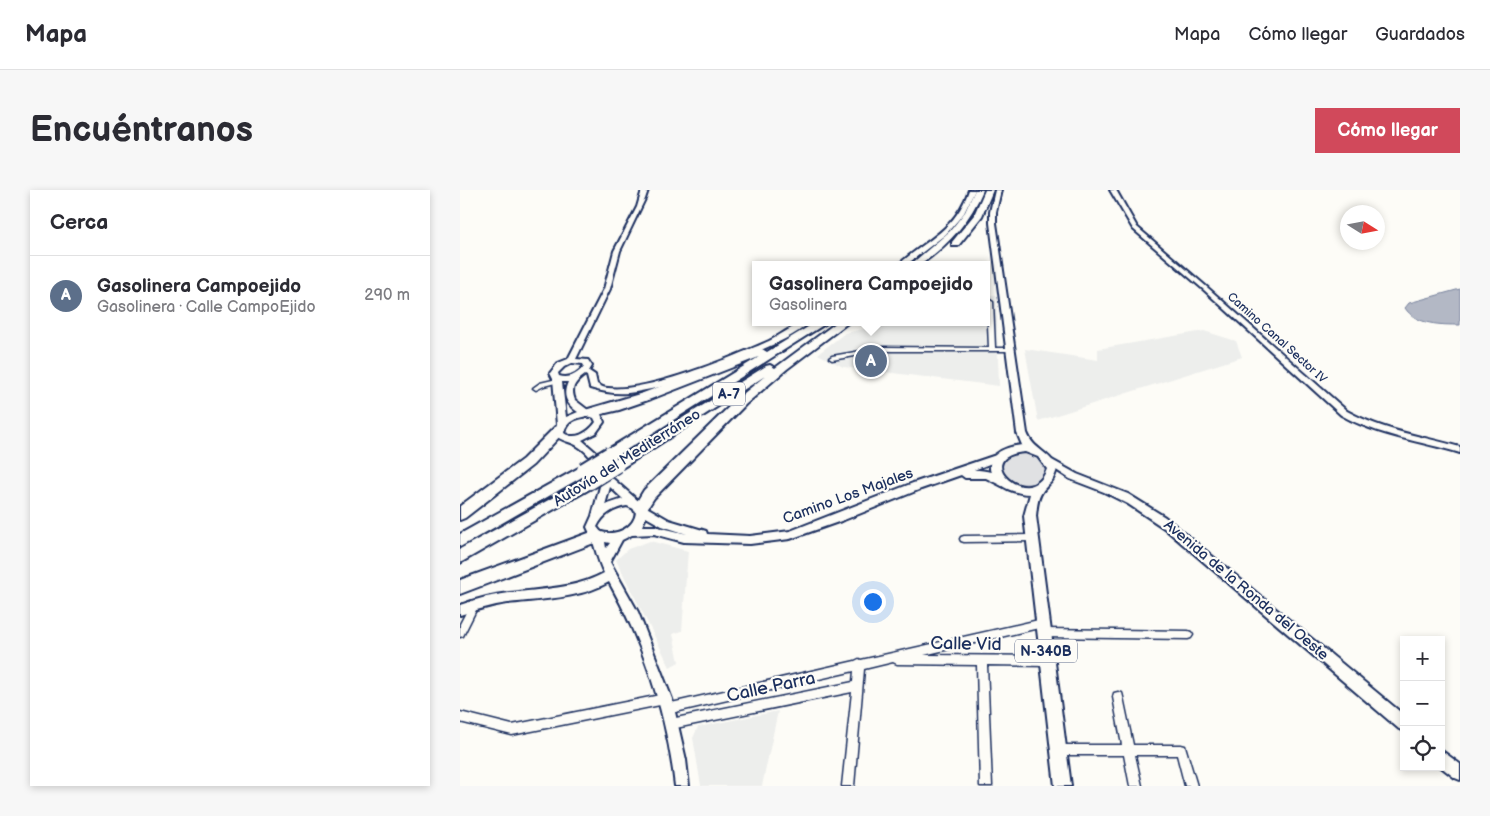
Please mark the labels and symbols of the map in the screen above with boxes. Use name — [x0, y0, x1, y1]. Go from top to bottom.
north arrow — [1340, 205, 1385, 250]
street label: Camino Canal Sector IV — [1224, 289, 1330, 387]
pin: A — [855, 342, 887, 380]
road number: A-7 — [713, 382, 745, 405]
street label: Autovía del Mediterráneo — [550, 405, 704, 511]
street label: Camino Los Majales — [780, 463, 916, 528]
street label: Avenida de la Ronda del Oeste — [1160, 515, 1332, 665]
your location — [860, 589, 886, 615]
street label: Calle Vid — [930, 633, 1002, 655]
road number: N-340B — [1015, 640, 1077, 662]
street label: Calle Parra — [725, 667, 817, 707]

